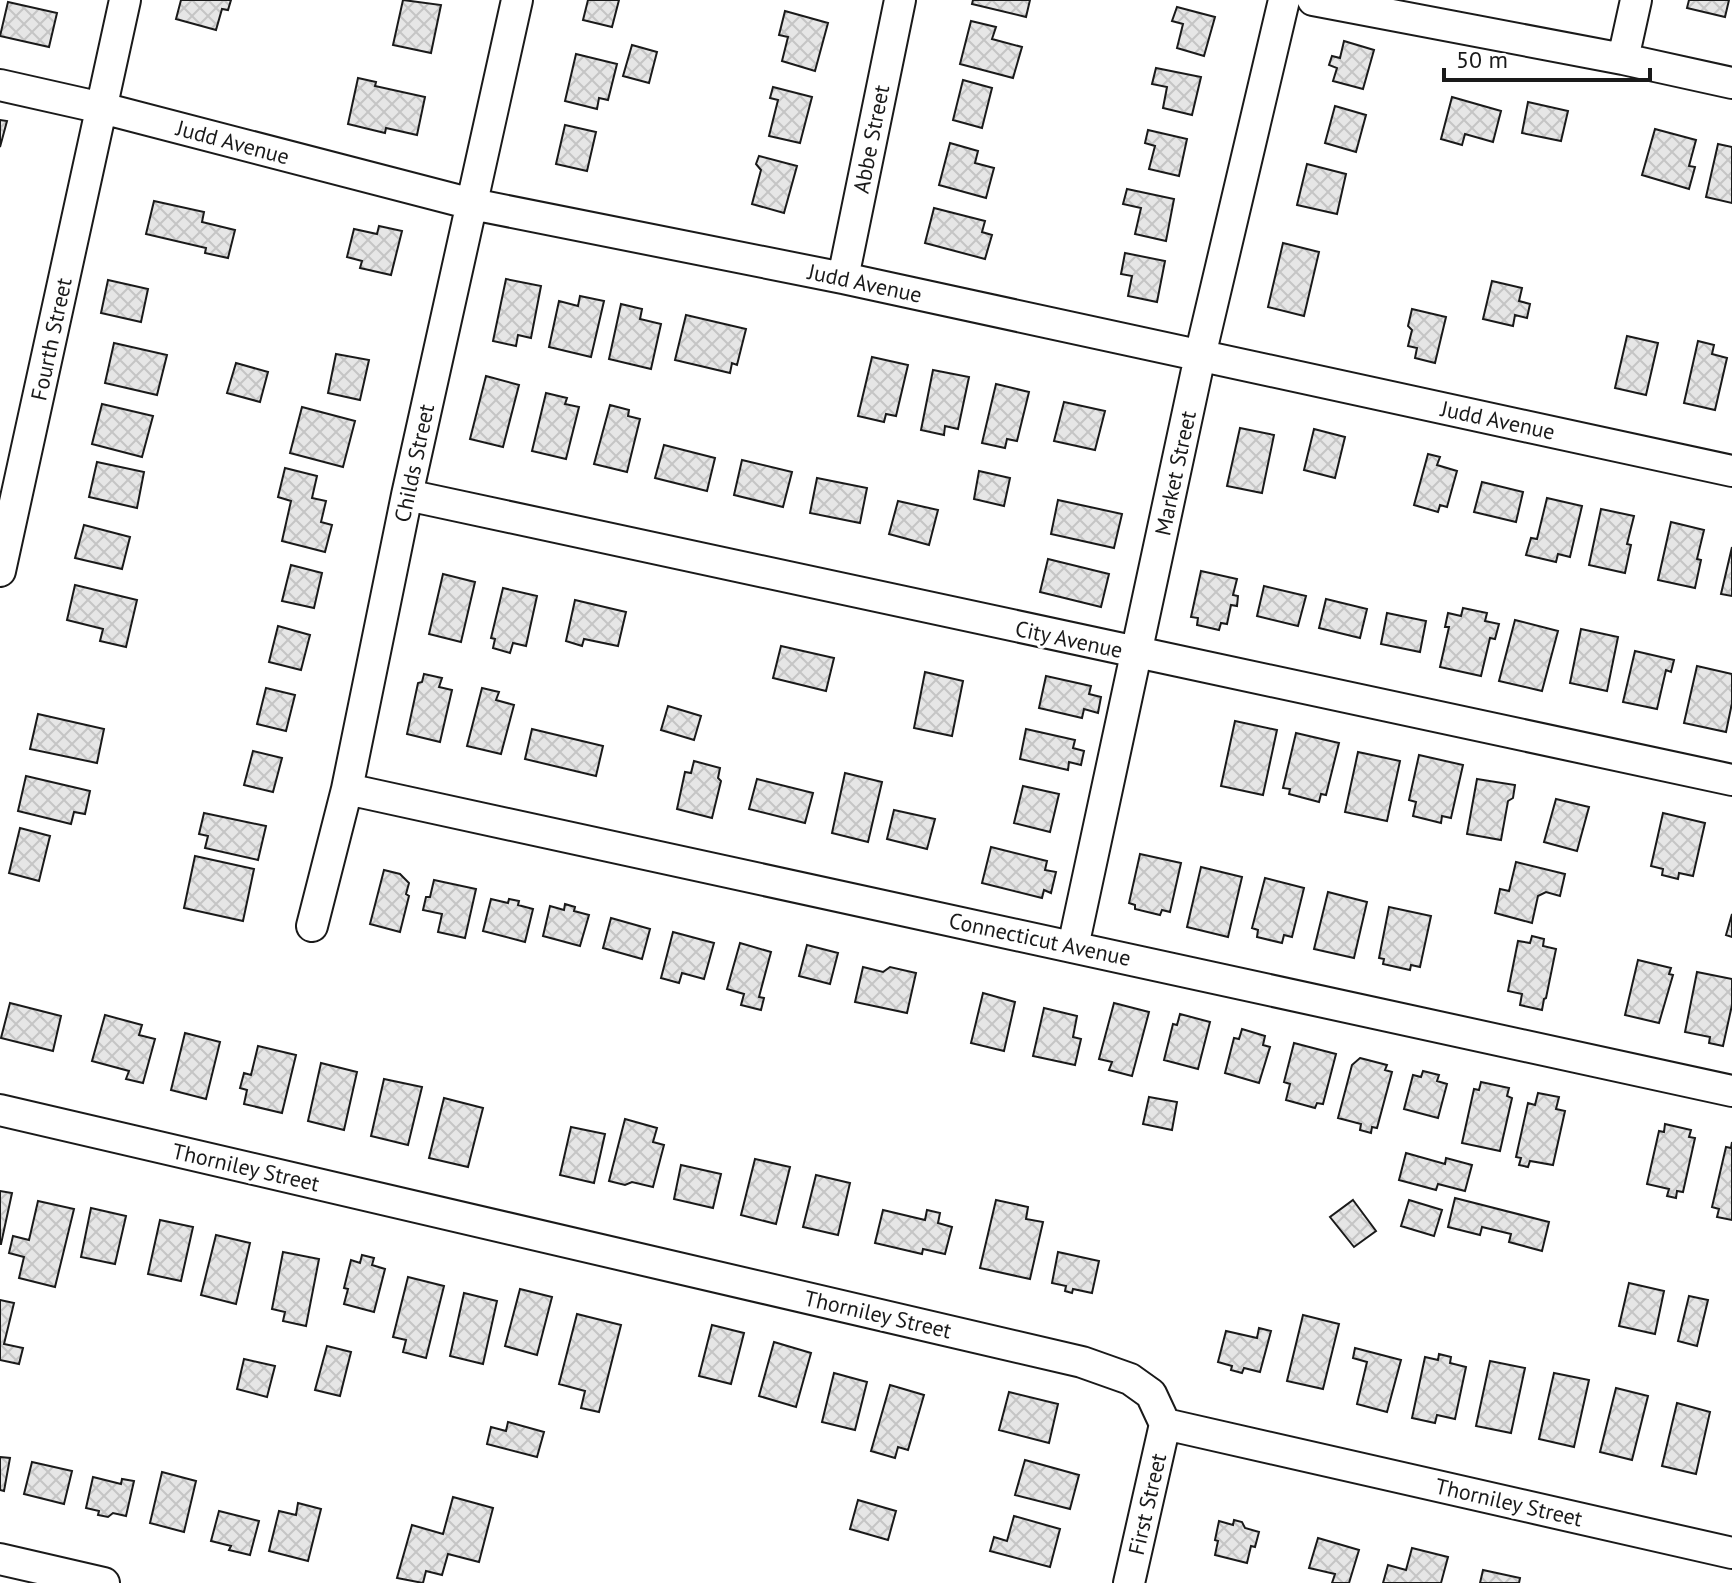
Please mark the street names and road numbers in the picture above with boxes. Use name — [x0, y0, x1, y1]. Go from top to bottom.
street label: Abbe Street — [847, 82, 895, 196]
street label: Judd Avenue — [172, 113, 293, 171]
street label: Judd Avenue — [804, 257, 925, 309]
street label: Fourth Street — [24, 275, 78, 403]
street label: Judd Avenue — [1437, 394, 1558, 446]
street label: Childs Street — [388, 401, 440, 525]
street label: Market Street — [1148, 408, 1202, 538]
street label: City Avenue — [1013, 614, 1125, 664]
street label: Connecticut Avenue — [947, 906, 1133, 972]
street label: Thorniley Street — [170, 1136, 323, 1198]
street label: Thorniley Street — [802, 1283, 955, 1345]
street label: First Street — [1122, 1450, 1172, 1558]
street label: Thorniley Street — [1433, 1471, 1586, 1533]

